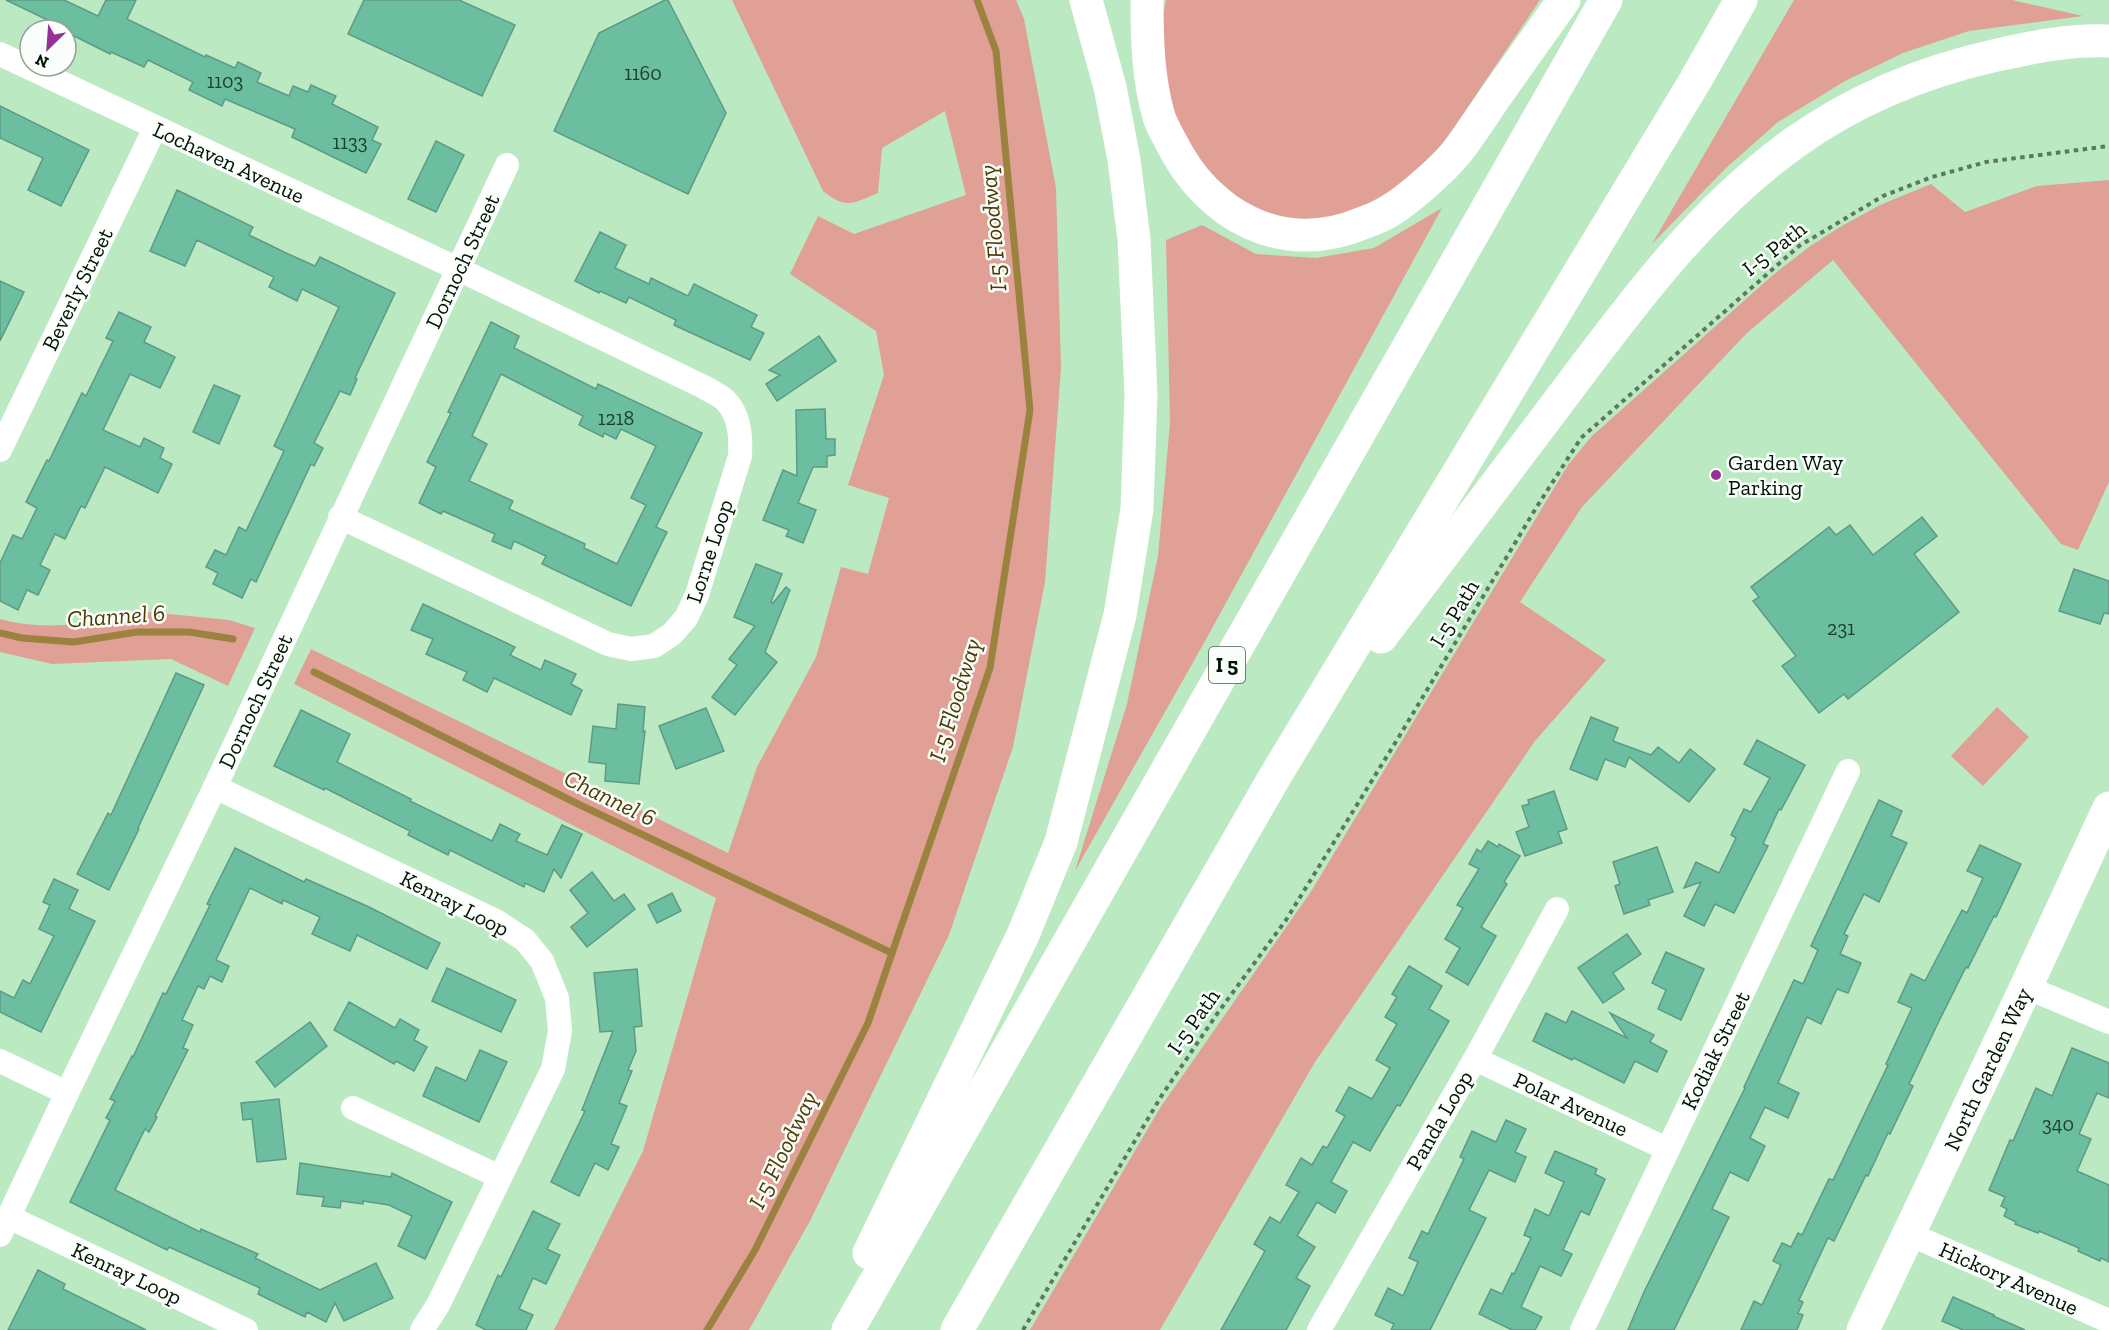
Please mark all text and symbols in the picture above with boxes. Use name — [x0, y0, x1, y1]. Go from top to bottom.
north arrow — [18, 18, 78, 78]
text: N — [32, 50, 51, 72]
house number: 1160 — [624, 61, 662, 85]
house number: 1103 — [207, 69, 243, 93]
street label: Lochaven Avenue — [149, 116, 309, 209]
house number: 1133 — [333, 130, 367, 154]
water label: I-5 Floodway — [973, 164, 1012, 292]
street label: Dornoch Street — [420, 189, 506, 333]
street label: I-5 Path — [1737, 215, 1812, 282]
street label: Beverly Street — [36, 223, 119, 355]
house number: 1218 — [598, 406, 634, 430]
place label: Garden Way Parking — [1728, 449, 1844, 501]
marker: Garden Way Parking — [1709, 468, 1723, 482]
street label: Lorne Loop — [680, 496, 739, 606]
street label: I-5 Path — [1424, 574, 1485, 652]
water label: Channel 6 — [66, 598, 166, 633]
house number: 231 — [1827, 616, 1855, 640]
street label: Dornoch Street — [213, 629, 299, 773]
water label: I-5 Floodway — [922, 635, 987, 765]
road number: I 5 — [1209, 647, 1245, 683]
water label: Channel 6 — [560, 763, 661, 832]
street label: Kenray Loop — [396, 865, 514, 942]
street label: I-5 Path — [1161, 983, 1226, 1059]
street label: North Garden Way — [1938, 983, 2037, 1155]
street label: Kodiak Street — [1675, 986, 1756, 1114]
street label: Panda Loop — [1400, 1066, 1479, 1175]
street label: Polar Avenue — [1509, 1066, 1632, 1143]
water label: I-5 Floodway — [742, 1086, 823, 1213]
house number: 340 — [2042, 1112, 2074, 1136]
street label: Kenray Loop — [67, 1236, 186, 1311]
street label: Hickory Avenue — [1935, 1236, 2082, 1321]

